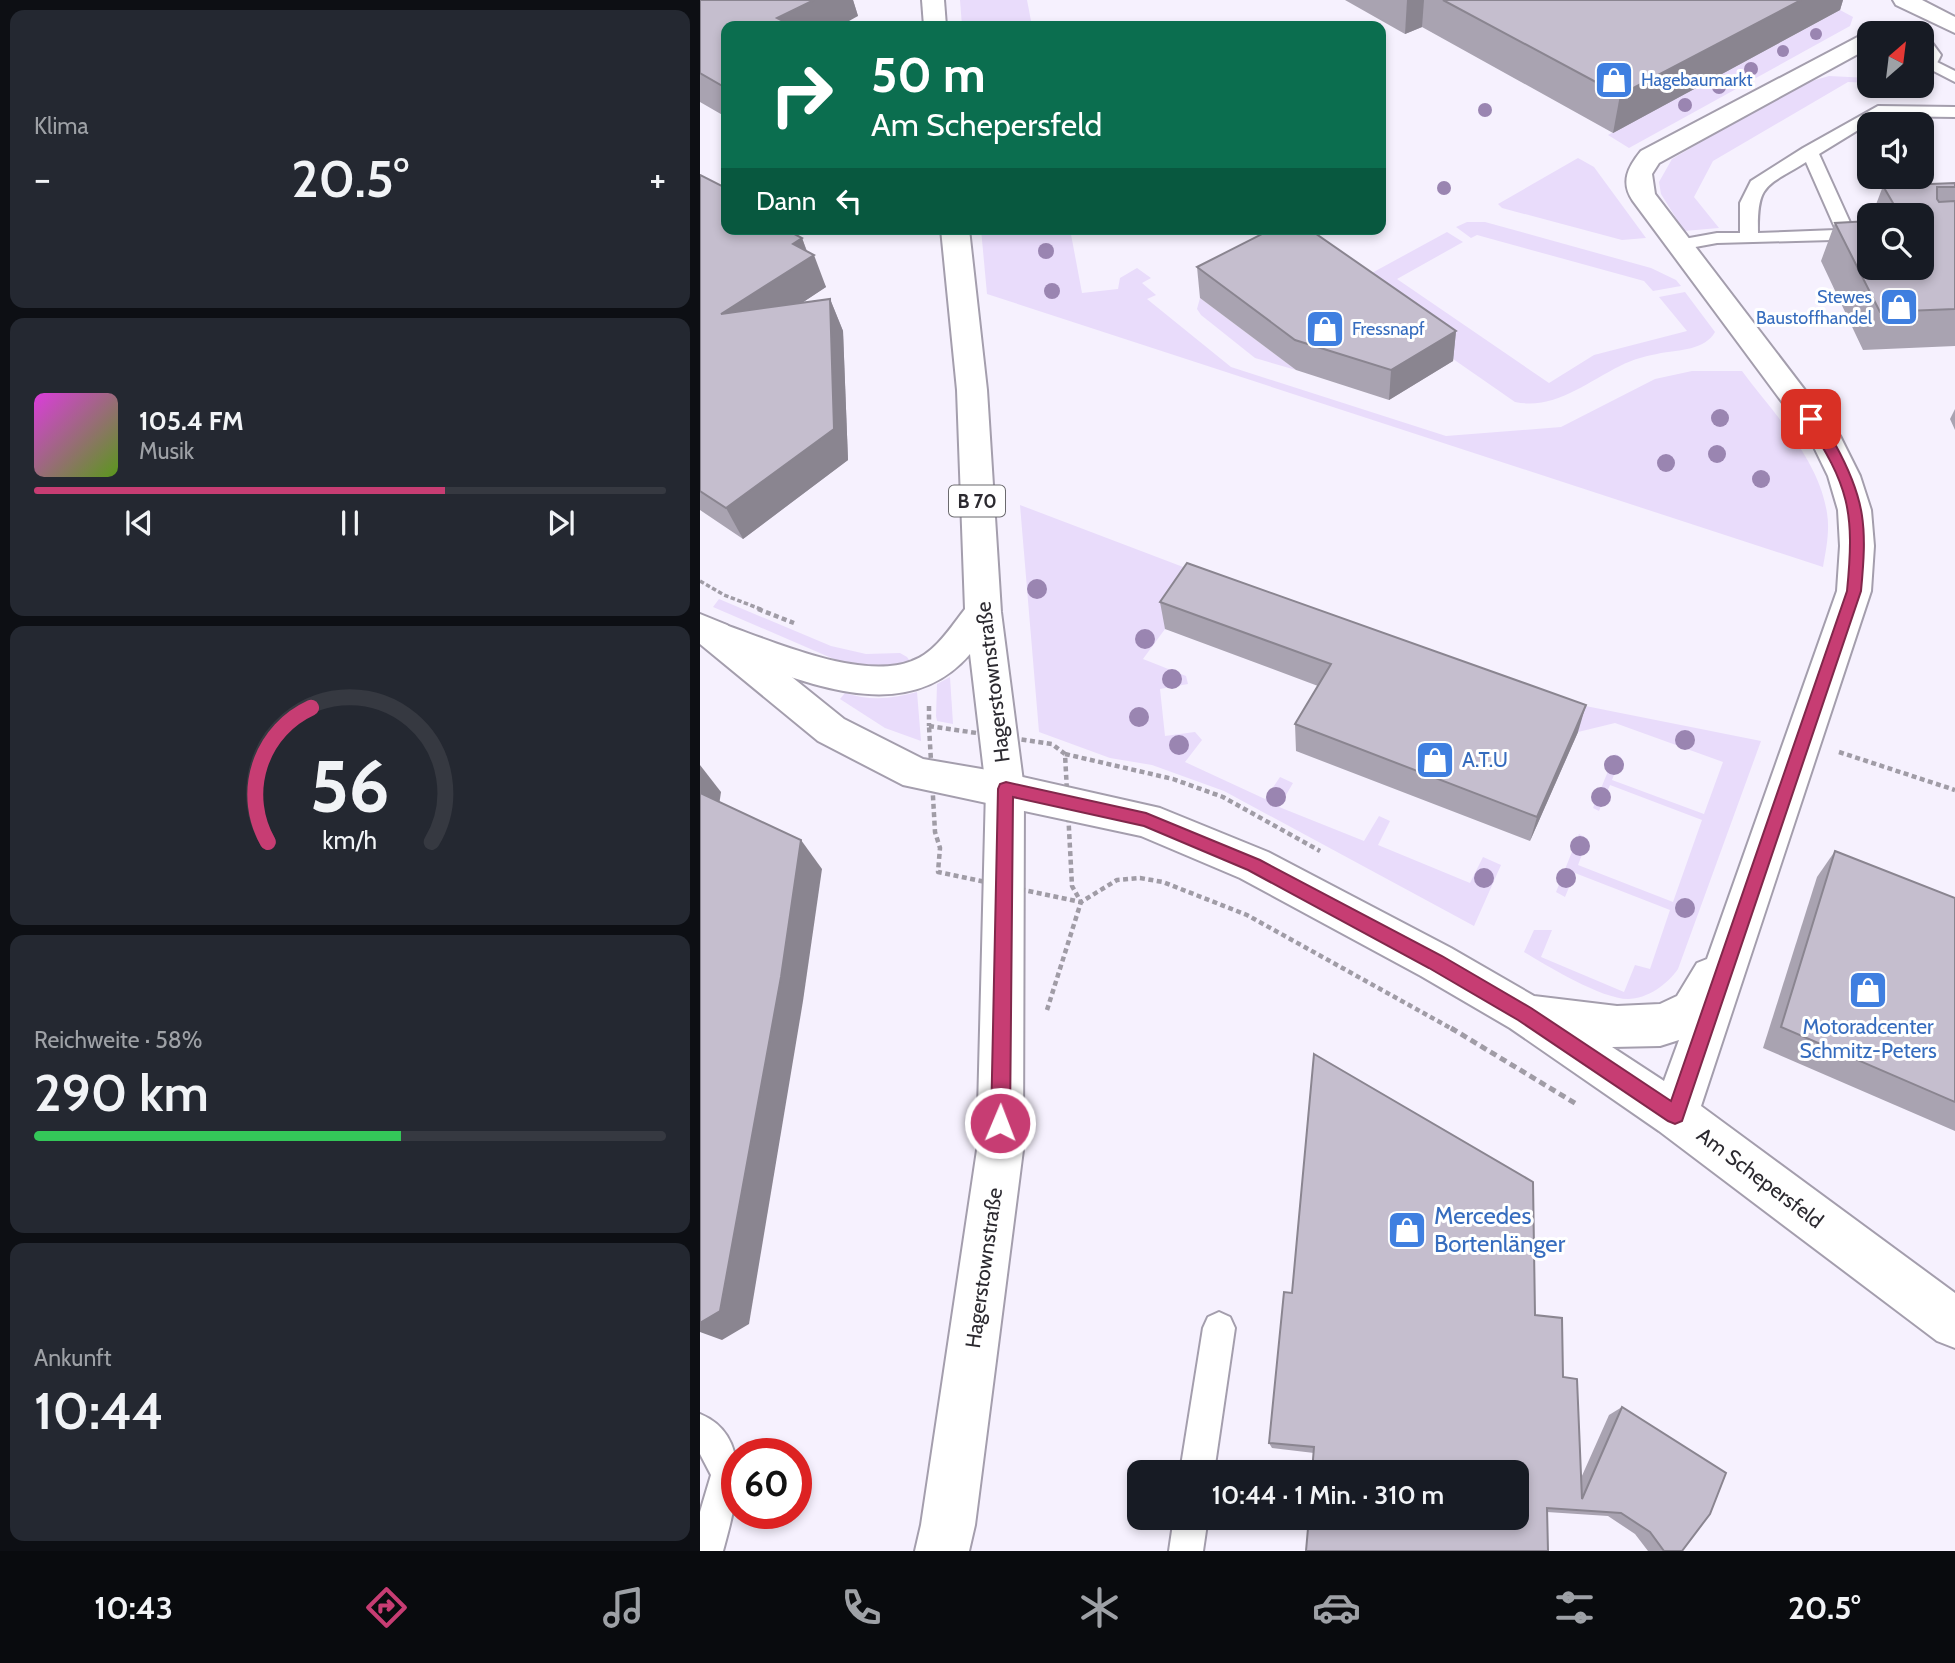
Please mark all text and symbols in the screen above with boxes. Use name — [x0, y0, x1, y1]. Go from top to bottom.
north arrow — [1857, 21, 1934, 98]
map controls — [1857, 21, 1934, 280]
text: 50 m — [871, 45, 986, 104]
icon: right — [756, 49, 847, 140]
shop icon: Hagebaumarkt — [1593, 59, 1635, 101]
place label: Hagebaumarkt — [1641, 69, 1753, 91]
text: Am Schepersfeld — [871, 105, 1102, 144]
text: Klima — [34, 112, 89, 140]
button: sound — [1857, 112, 1934, 189]
text: 20.5° — [291, 147, 409, 210]
text: − — [34, 155, 51, 202]
text: + — [649, 155, 666, 202]
icon: left — [830, 182, 868, 220]
text: Dann — [756, 185, 816, 217]
button: search — [1857, 203, 1934, 280]
place label: Stewes Baustoffhandel — [1756, 286, 1873, 329]
shop icon: Stewes Baustoffhandel — [1878, 286, 1920, 328]
shop icon: Fressnapf — [1304, 308, 1346, 350]
place label: Fressnapf — [1352, 318, 1425, 340]
pin — [1781, 389, 1841, 449]
icon: arrive — [1792, 400, 1830, 438]
text: 105.4 FM — [139, 405, 244, 437]
text: Musik — [139, 437, 194, 465]
road number: B 70 — [949, 486, 1005, 516]
icon: previous — [120, 504, 158, 542]
icon: pause — [331, 504, 369, 542]
icon: next — [542, 504, 580, 542]
street label: Hagerstownstraße — [970, 600, 1015, 764]
shop icon: A.T.U — [1414, 739, 1456, 781]
text: 56 — [310, 742, 390, 830]
place label: A.T.U — [1462, 747, 1508, 772]
text: km/h — [323, 824, 377, 854]
shop icon: Motoradcenter Schmitz-Peters — [1847, 969, 1889, 1011]
place label: Motoradcenter Schmitz-Peters — [1799, 1014, 1937, 1063]
text: Reichweite · 58% — [34, 1026, 202, 1054]
text: 290 km — [34, 1061, 209, 1124]
position arrow — [963, 1086, 1037, 1160]
street label: Am Schepersfeld — [1692, 1122, 1828, 1233]
street label: Hagerstownstraße — [960, 1186, 1007, 1350]
place label: Mercedes Bortenlänger — [1434, 1201, 1566, 1258]
shop icon: Mercedes Bortenlänger — [1386, 1209, 1428, 1251]
text: Ankunft — [34, 1344, 112, 1372]
text: 10:44 — [34, 1379, 163, 1442]
speed limit sign: 60 — [721, 1438, 812, 1529]
text: 10:44 · 1 Min. · 310 m — [1212, 1479, 1444, 1511]
icon: directions — [362, 1583, 411, 1632]
icon: music — [599, 1583, 648, 1632]
icon: phone — [837, 1583, 886, 1632]
icon: climate — [1075, 1583, 1124, 1632]
icon: car — [1312, 1583, 1361, 1632]
icon: filters — [1550, 1583, 1599, 1632]
text: 10:43 — [94, 1588, 173, 1627]
text: 20.5° — [1788, 1588, 1861, 1627]

